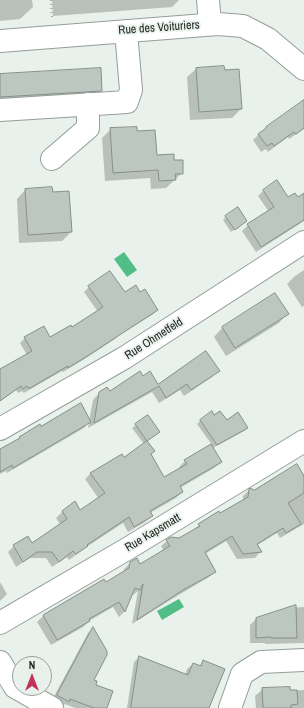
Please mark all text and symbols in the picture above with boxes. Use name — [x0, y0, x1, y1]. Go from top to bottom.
street label: Rue des Voituriers — [118, 18, 200, 38]
street label: Rue Ohmetfeld — [122, 315, 186, 363]
street label: Rue Kapsmatt — [123, 511, 183, 555]
north arrow — [12, 656, 52, 696]
text: N — [29, 658, 35, 672]

